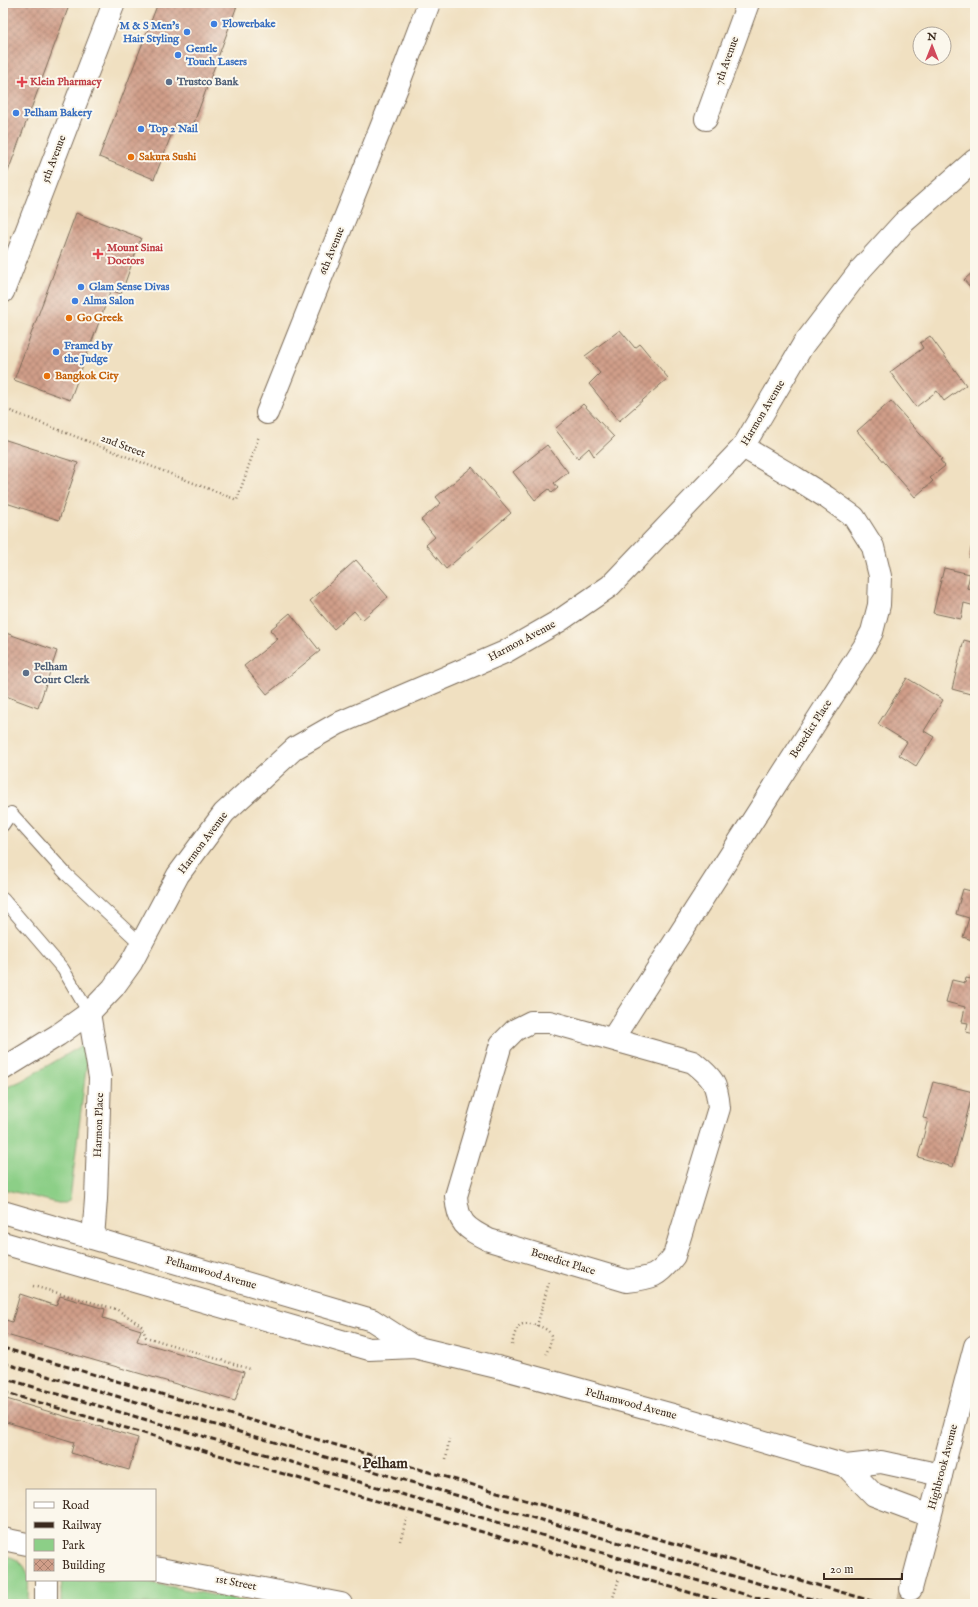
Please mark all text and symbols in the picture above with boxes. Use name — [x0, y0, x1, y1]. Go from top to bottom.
place label: Flowerbake — [222, 17, 276, 31]
place label: M & S Men's Hair Styling — [120, 19, 180, 46]
marker: Flowerbake — [209, 19, 219, 29]
north arrow — [912, 26, 952, 66]
marker: M & S Men's Hair Styling — [182, 27, 192, 37]
text: N — [926, 30, 937, 44]
street label: 7th Avenue — [712, 35, 742, 87]
place label: Gentle Touch Lasers — [185, 42, 247, 69]
marker: Gentle Touch Lasers — [173, 50, 183, 60]
place label: Klein Pharmacy — [30, 75, 102, 89]
place label: Trustco Bank — [176, 75, 239, 89]
marker: Klein Pharmacy — [17, 77, 27, 87]
marker: Trustco Bank — [164, 77, 174, 87]
place label: Pelham Bakery — [24, 106, 93, 120]
marker: Pelham Bakery — [11, 108, 21, 118]
place label: Top 2 Nail — [148, 122, 199, 136]
marker: Top 2 Nail — [136, 124, 146, 134]
street label: 5th Avenue — [39, 133, 69, 185]
place label: Sakura Sushi — [139, 150, 196, 164]
marker: Sakura Sushi — [126, 152, 136, 162]
street label: 6th Avenue — [316, 225, 348, 277]
place label: Mount Sinai Doctors — [107, 241, 163, 268]
marker: Mount Sinai Doctors — [92, 248, 104, 260]
place label: Glam Sense Divas — [89, 280, 170, 294]
marker: Glam Sense Divas — [76, 282, 86, 292]
place label: Alma Salon — [82, 294, 134, 308]
marker: Alma Salon — [70, 296, 80, 306]
place label: Go Greek — [77, 311, 124, 325]
marker: Go Greek — [64, 313, 74, 323]
place label: Framed by the Judge — [63, 339, 113, 366]
marker: Framed by the Judge — [51, 347, 61, 357]
place label: Bangkok City — [55, 369, 119, 383]
marker: Bangkok City — [42, 371, 52, 381]
street label: Harmon Avenue — [738, 377, 788, 449]
street label: 2nd Street — [99, 431, 147, 461]
street label: Harmon Avenue — [486, 617, 558, 665]
place label: Pelham Court Clerk — [34, 660, 91, 687]
marker: Pelham Court Clerk — [21, 668, 31, 678]
street label: Benedict Place — [787, 697, 835, 761]
street label: Harmon Avenue — [175, 809, 231, 877]
street label: Harmon Place — [91, 1092, 107, 1158]
street label: Benedict Place — [529, 1246, 597, 1278]
street label: Pelhamwood Avenue — [164, 1253, 258, 1293]
street label: Pelhamwood Avenue — [584, 1385, 678, 1423]
street label: Highbrook Avenue — [925, 1423, 961, 1511]
district label: Pelham — [362, 1454, 408, 1473]
legend — [26, 1489, 156, 1581]
text: Road — [62, 1498, 90, 1513]
text: Railway — [62, 1518, 101, 1533]
text: Park — [62, 1538, 85, 1553]
scale bar — [824, 1555, 902, 1581]
text: Building — [62, 1558, 106, 1573]
text: 20 m — [830, 1562, 853, 1577]
street label: 1st Street — [214, 1572, 258, 1594]

